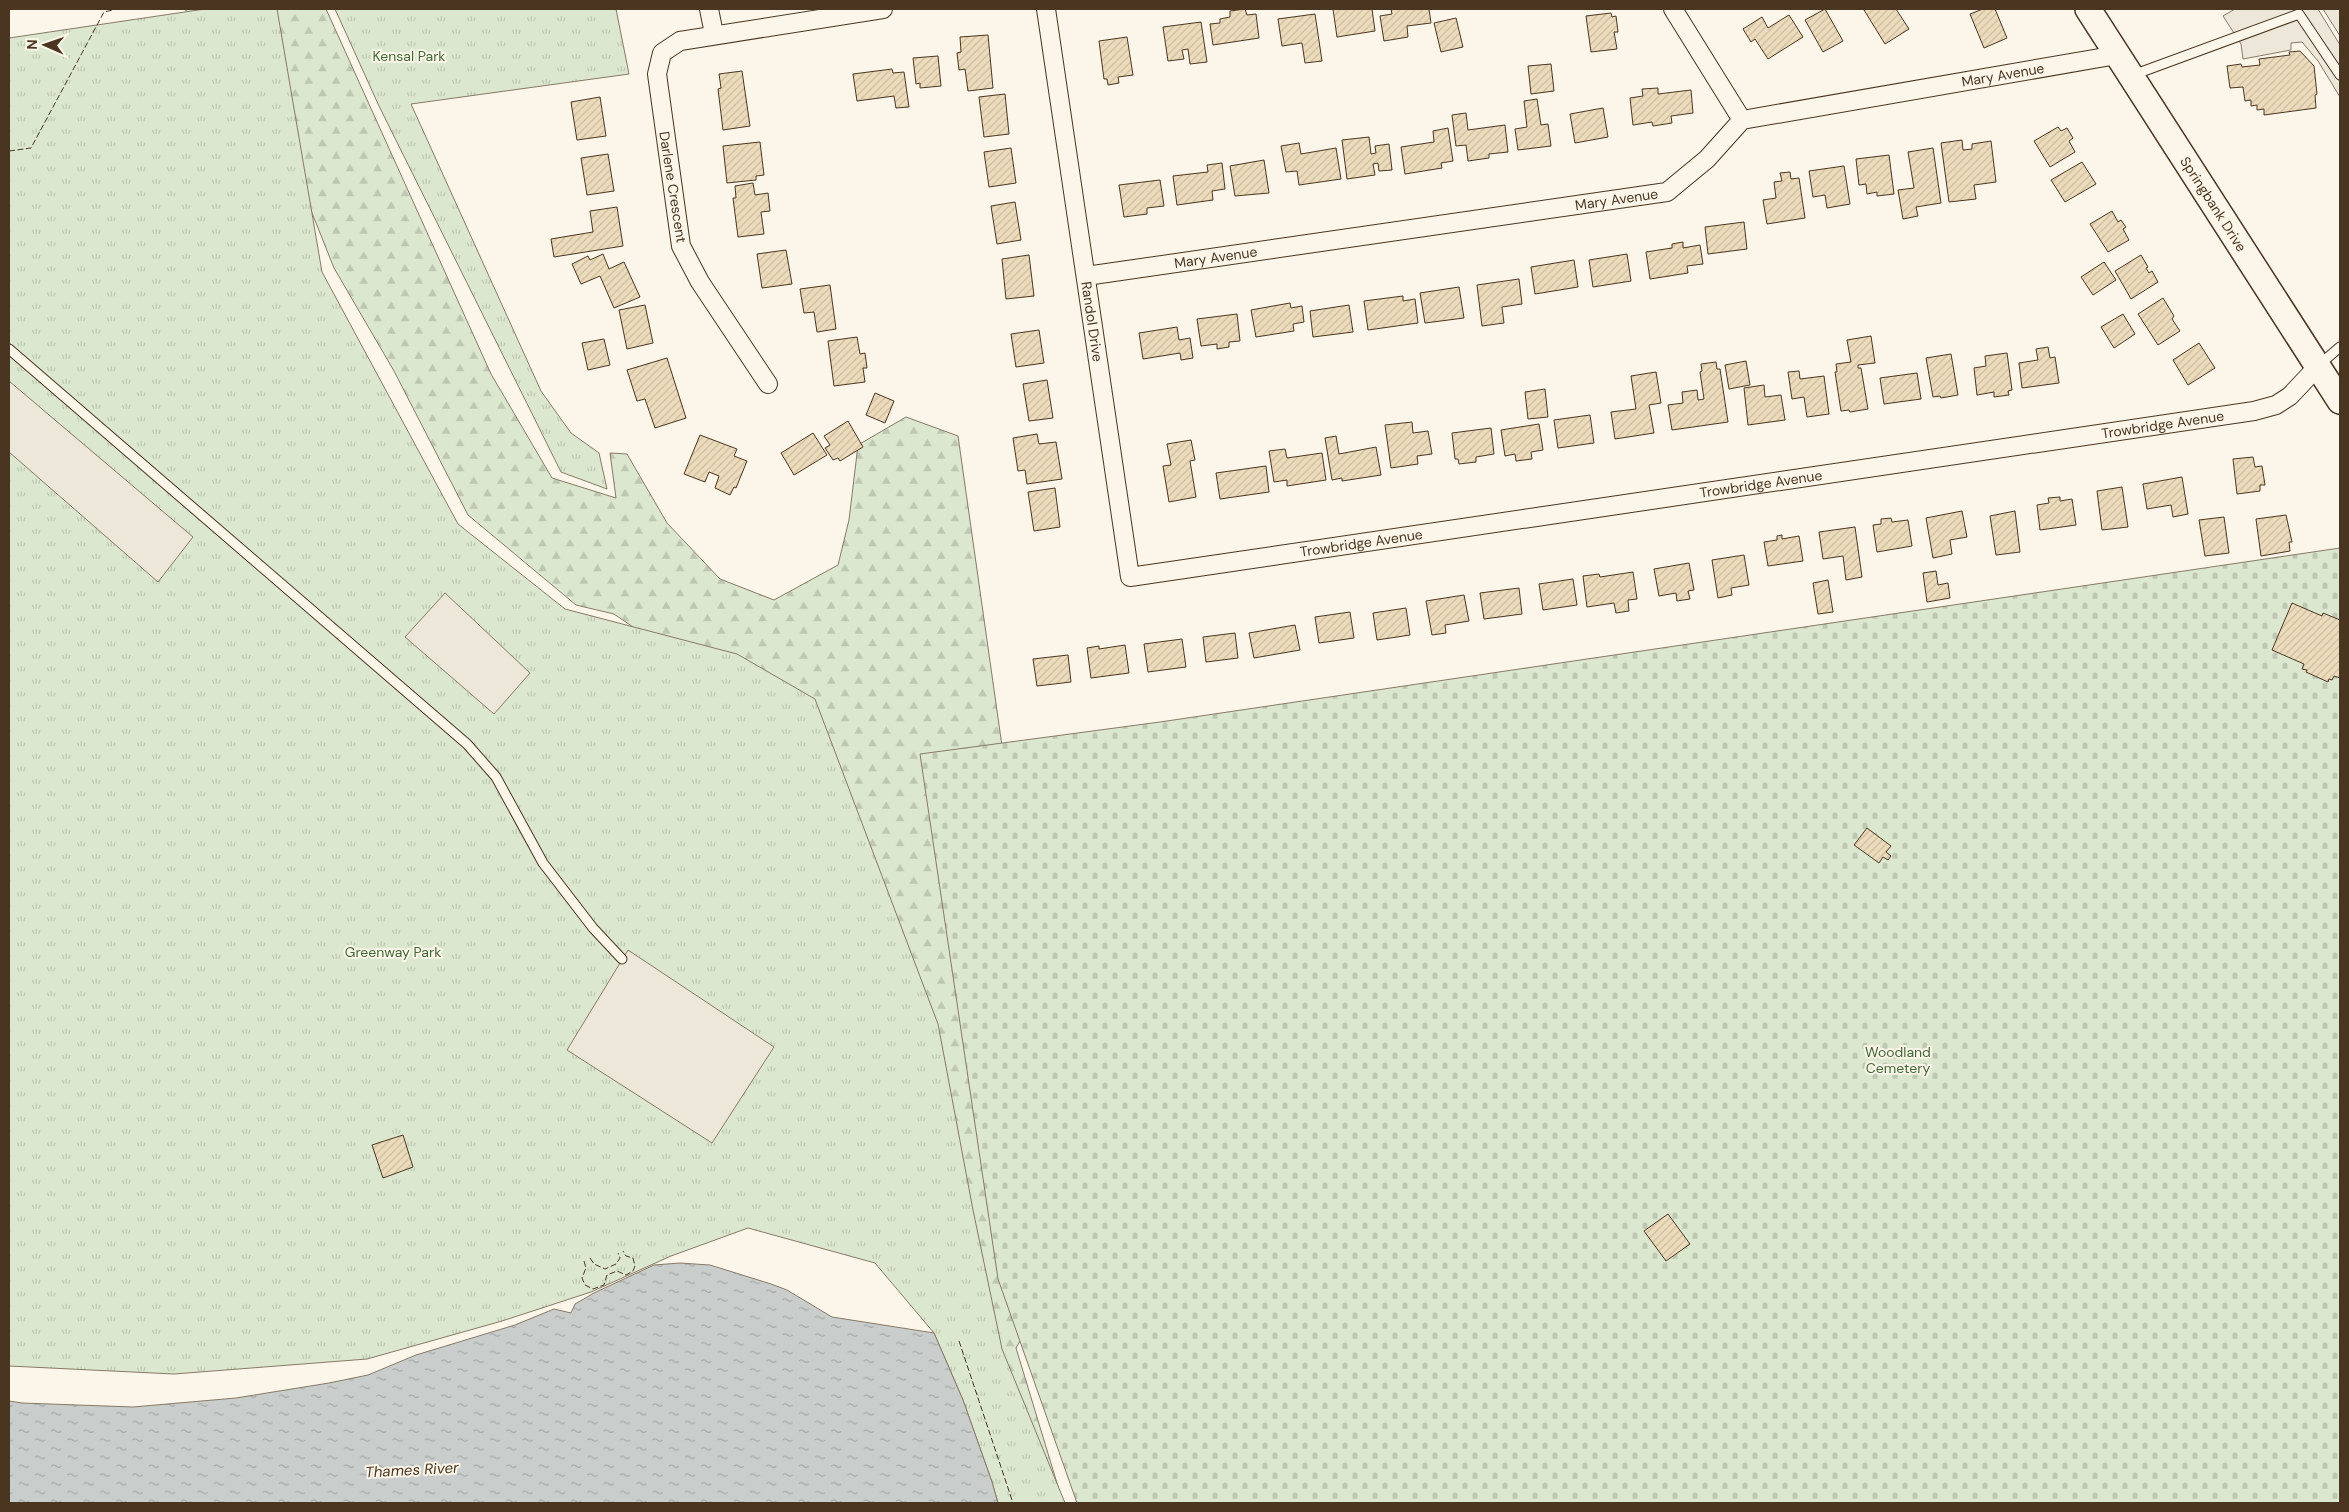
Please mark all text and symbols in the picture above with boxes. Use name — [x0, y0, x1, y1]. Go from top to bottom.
north arrow — [20, 20, 70, 70]
text: N — [23, 39, 41, 50]
park label: Kensal Park — [373, 47, 445, 65]
street label: Mary Avenue — [1960, 59, 2046, 91]
street label: Darlene Crescent — [655, 130, 691, 244]
street label: Springbank Drive — [2176, 153, 2251, 255]
street label: Mary Avenue — [1574, 184, 1659, 214]
street label: Mary Avenue — [1173, 242, 1258, 272]
street label: Randol Drive — [1077, 280, 1107, 363]
street label: Trowbridge Avenue — [2100, 407, 2225, 442]
street label: Trowbridge Avenue — [1698, 466, 1824, 502]
street label: Trowbridge Avenue — [1299, 525, 1424, 561]
park label: Greenway Park — [345, 943, 441, 961]
park label: Woodland Cemetery — [1865, 1043, 1931, 1077]
water label: Thames River — [365, 1458, 460, 1482]

